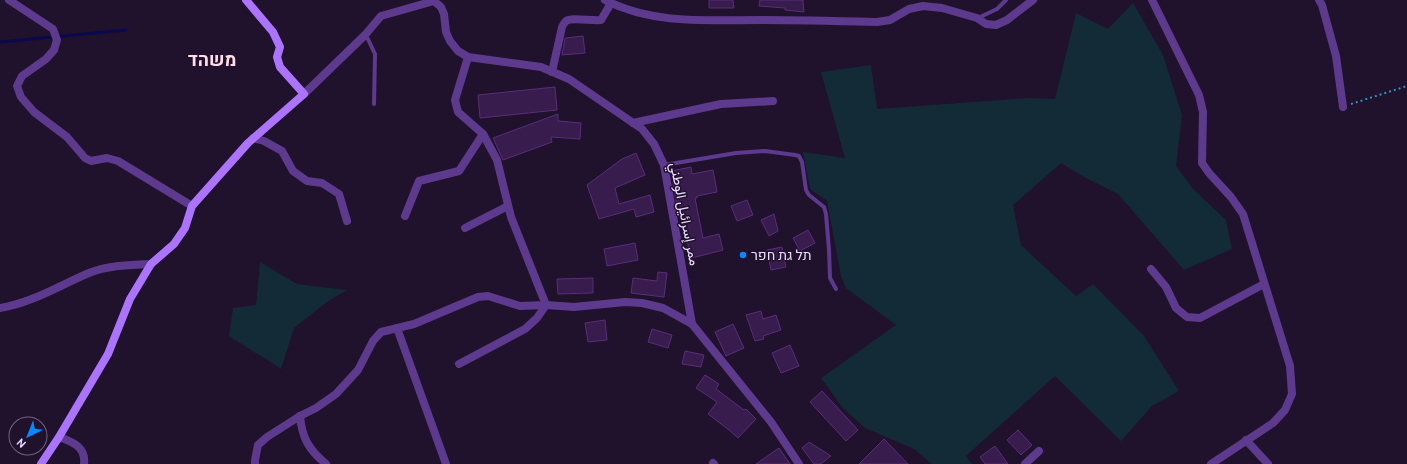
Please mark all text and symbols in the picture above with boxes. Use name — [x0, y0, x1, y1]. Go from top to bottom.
district label: משהד — [188, 49, 236, 71]
street label: ممر إسرائيل الوطني — [663, 161, 704, 268]
place label: תל גת חפר — [751, 246, 812, 264]
marker: תל גת חפר — [738, 250, 748, 260]
north arrow — [8, 416, 48, 456]
text: N — [14, 436, 29, 451]

